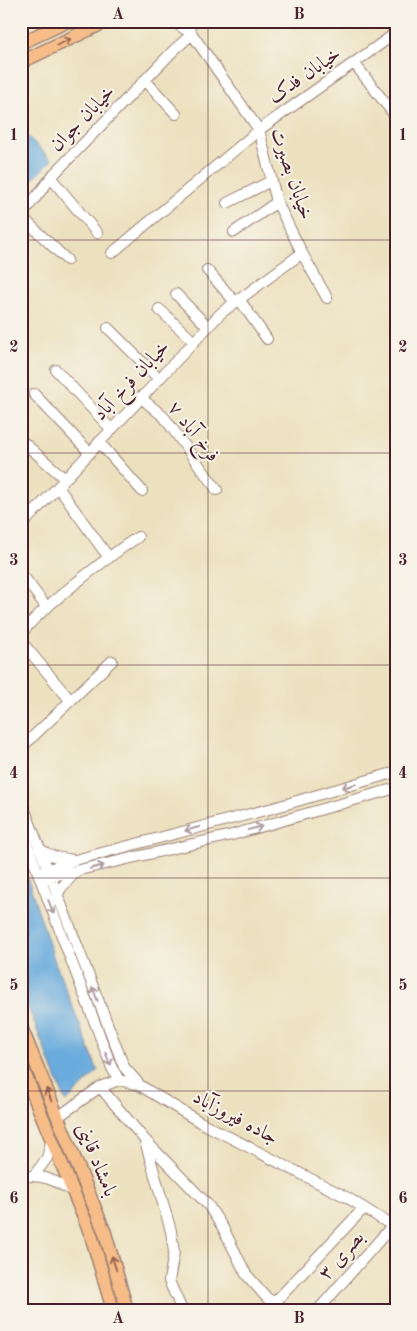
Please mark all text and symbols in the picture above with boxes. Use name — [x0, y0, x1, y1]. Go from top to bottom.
text: A — [112, 7, 124, 23]
text: B — [293, 7, 305, 23]
one-way arrow — [56, 36, 71, 46]
street label: خیابان فدک — [265, 43, 345, 108]
street label: خیابان جوان — [47, 82, 120, 157]
street label: خیابان بصیرت — [266, 125, 316, 223]
text: 1 — [9, 128, 19, 144]
text: 1 — [398, 128, 408, 144]
street label: خیابان فرخ آباد — [87, 334, 178, 429]
text: 2 — [9, 340, 19, 356]
text: 2 — [398, 340, 408, 356]
street label: فرخ آباد ۷ — [159, 396, 226, 470]
text: 3 — [9, 553, 19, 569]
text: 3 — [398, 553, 408, 569]
text: 4 — [9, 766, 19, 782]
text: 4 — [398, 766, 408, 782]
one-way arrow — [341, 782, 357, 791]
one-way arrow — [246, 823, 262, 833]
one-way arrow — [185, 825, 201, 834]
one-way arrow — [89, 862, 105, 871]
one-way arrow — [47, 899, 56, 914]
text: 5 — [9, 978, 19, 994]
text: 5 — [398, 978, 408, 994]
one-way arrow — [90, 987, 99, 1002]
one-way arrow — [104, 1051, 113, 1066]
street label: جاده فیروزآباد — [189, 1084, 283, 1149]
one-way arrow — [43, 1088, 53, 1103]
street label: بامشاد قاینی — [70, 1120, 120, 1200]
text: 6 — [9, 1191, 19, 1207]
text: 6 — [398, 1191, 408, 1207]
street label: بصری ۳ — [316, 1228, 370, 1286]
one-way arrow — [109, 1255, 119, 1271]
text: A — [112, 1311, 124, 1327]
text: B — [293, 1311, 305, 1327]

